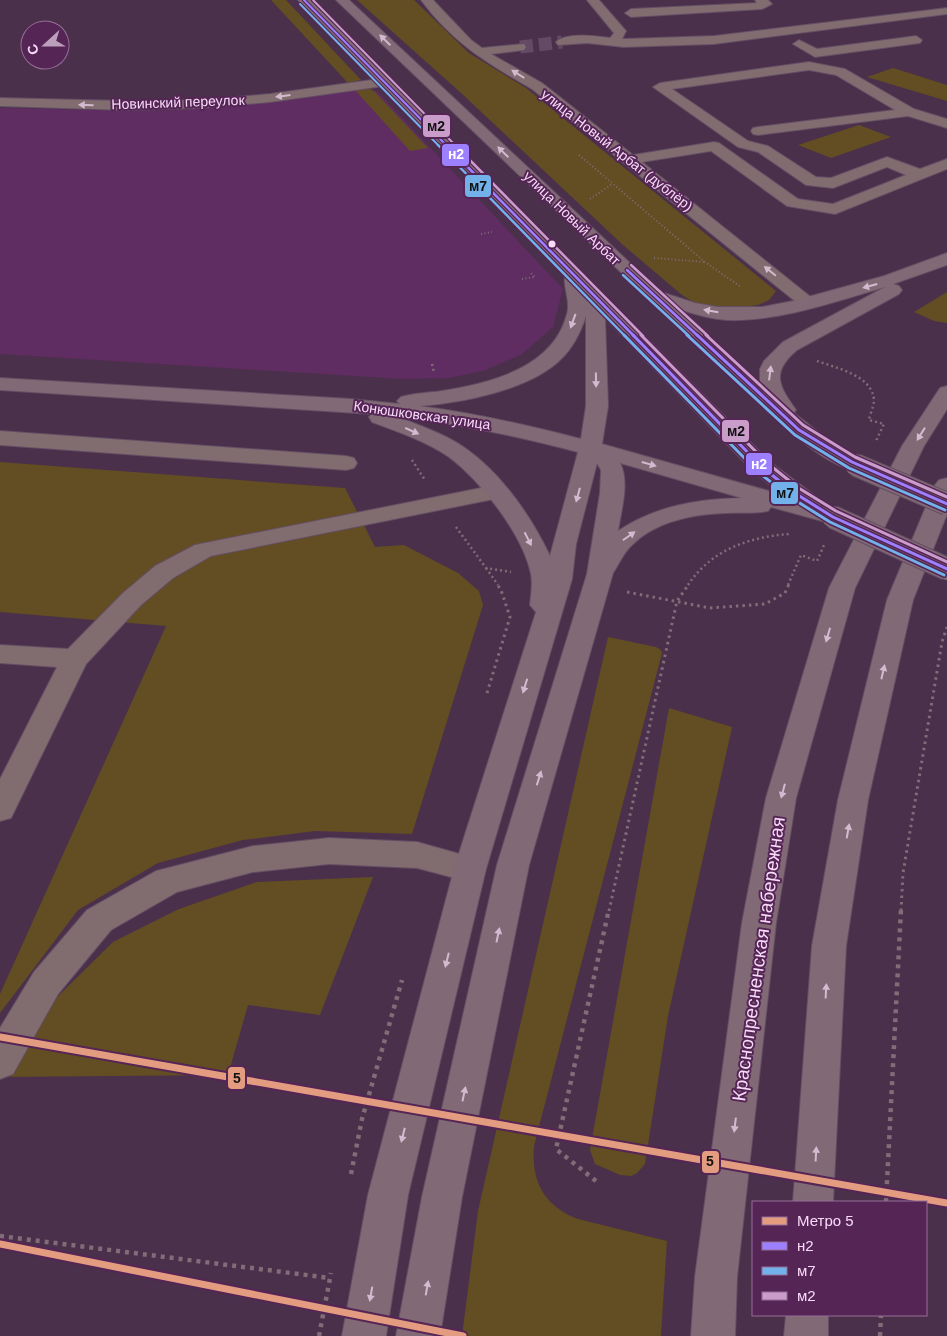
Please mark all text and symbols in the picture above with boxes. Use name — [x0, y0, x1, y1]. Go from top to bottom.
north arrow — [20, 20, 70, 70]
one-way arrow — [379, 34, 391, 46]
text: С — [24, 42, 42, 57]
one-way arrow — [511, 70, 524, 79]
street label: улица Новый Арбат (дублёр) — [538, 86, 696, 214]
street label: Новинский переулок — [111, 92, 246, 112]
one-way arrow — [275, 92, 291, 100]
one-way arrow — [78, 100, 94, 108]
line badge: м2 — [422, 114, 451, 138]
text: м2 — [427, 118, 445, 134]
line badge: н2 — [441, 143, 470, 167]
text: н2 — [448, 146, 464, 162]
one-way arrow — [497, 146, 509, 158]
street label: улица Новый Арбат — [520, 168, 624, 269]
line badge: м7 — [464, 174, 492, 198]
text: м7 — [469, 178, 487, 194]
unlabelled marker — [547, 239, 557, 249]
one-way arrow — [764, 266, 777, 277]
one-way arrow — [862, 282, 877, 290]
one-way arrow — [702, 307, 718, 315]
one-way arrow — [569, 314, 576, 329]
one-way arrow — [766, 365, 774, 381]
one-way arrow — [592, 373, 600, 389]
street label: Конюшковская улица — [353, 397, 492, 433]
line badge: м2 — [721, 419, 750, 443]
text: м2 — [727, 423, 745, 439]
one-way arrow — [405, 427, 419, 435]
one-way arrow — [916, 427, 926, 440]
line badge: н2 — [745, 452, 773, 476]
text: н2 — [751, 456, 767, 472]
one-way arrow — [641, 460, 656, 468]
line badge: м7 — [770, 481, 799, 505]
text: м7 — [776, 485, 794, 501]
one-way arrow — [573, 488, 581, 503]
one-way arrow — [622, 531, 636, 541]
one-way arrow — [524, 532, 532, 546]
one-way arrow — [824, 628, 832, 643]
one-way arrow — [879, 664, 887, 679]
one-way arrow — [521, 679, 529, 694]
one-way arrow — [536, 770, 544, 785]
one-way arrow — [779, 784, 787, 799]
street label: Краснопресненская набережная — [728, 816, 789, 1103]
one-way arrow — [845, 822, 853, 838]
one-way arrow — [494, 928, 502, 943]
one-way arrow — [443, 953, 451, 968]
one-way arrow — [822, 983, 830, 999]
line badge: 5 — [227, 1066, 246, 1090]
text: 5 — [233, 1070, 241, 1086]
one-way arrow — [460, 1087, 468, 1102]
one-way arrow — [730, 1117, 738, 1133]
one-way arrow — [399, 1127, 407, 1142]
one-way arrow — [812, 1145, 820, 1161]
line badge: 5 — [701, 1150, 720, 1174]
text: 5 — [706, 1153, 714, 1169]
legend — [752, 1201, 927, 1316]
text: Метро 5 — [797, 1212, 854, 1229]
text: н2 — [797, 1237, 814, 1254]
text: м7 — [797, 1262, 816, 1279]
one-way arrow — [423, 1280, 431, 1296]
one-way arrow — [366, 1286, 374, 1302]
text: м2 — [797, 1287, 816, 1304]

